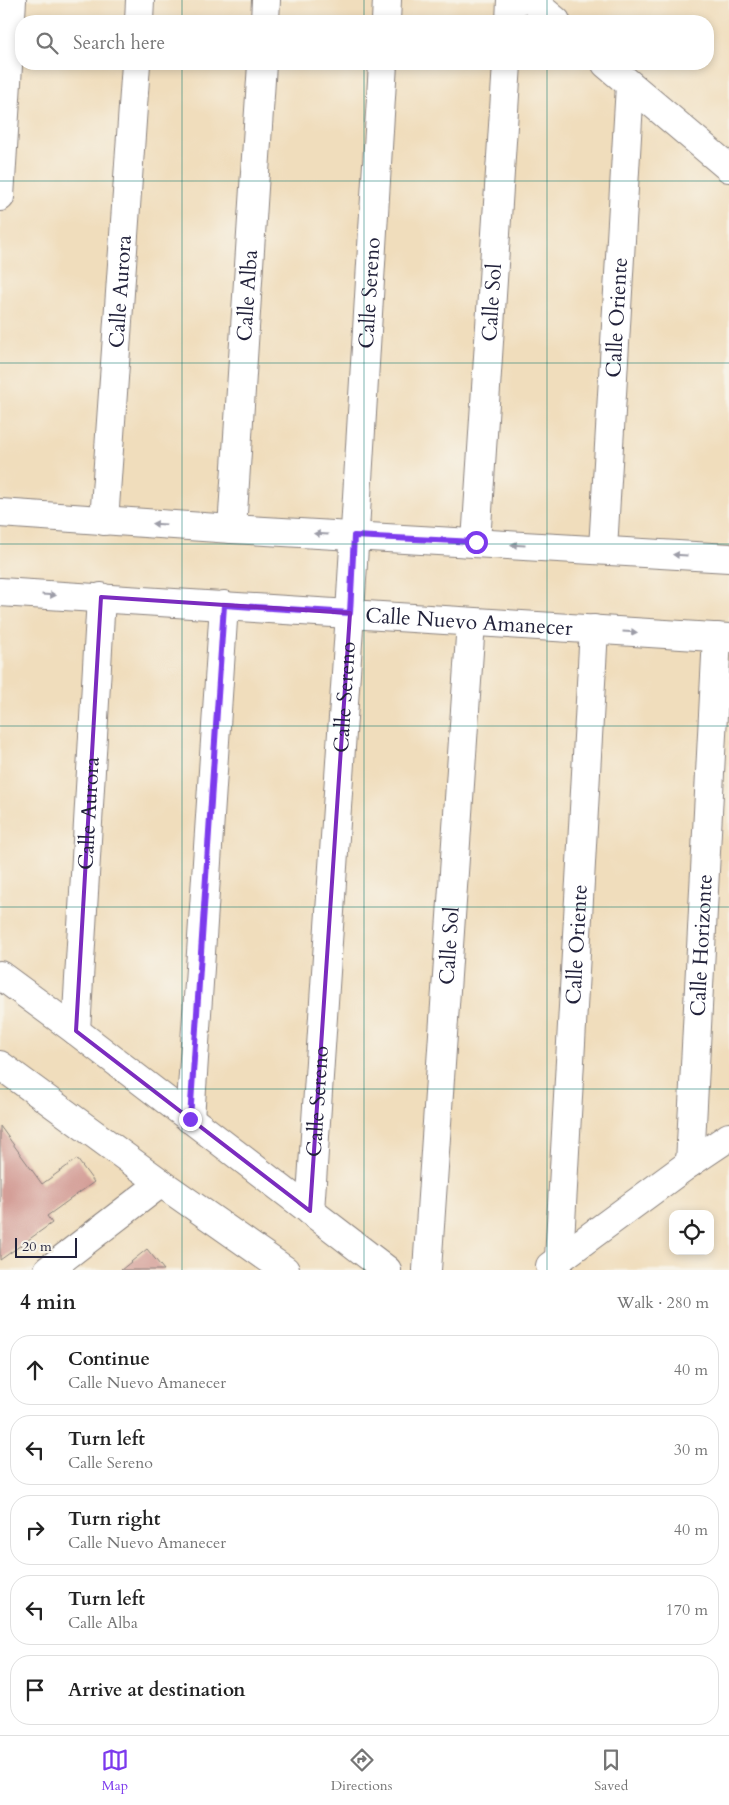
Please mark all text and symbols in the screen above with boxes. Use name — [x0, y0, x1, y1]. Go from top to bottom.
search box — [15, 15, 714, 70]
icon: search — [33, 29, 61, 57]
text: Search here — [73, 30, 165, 56]
street label: Calle Aurora — [102, 234, 139, 349]
street label: Calle Sereno — [352, 236, 388, 350]
street label: Calle Alba — [230, 249, 265, 342]
street label: Calle Oriente — [599, 256, 635, 378]
street label: Calle Sol — [475, 263, 509, 343]
one-way arrow — [150, 520, 166, 528]
one-way arrow — [313, 529, 329, 537]
route start — [465, 531, 488, 554]
one-way arrow — [510, 540, 526, 548]
one-way arrow — [672, 550, 688, 558]
one-way arrow — [41, 591, 57, 599]
street label: Calle Nuevo Amanecer — [364, 601, 574, 643]
one-way arrow — [622, 628, 638, 636]
street label: Calle Sereno — [327, 641, 363, 754]
street label: Calle Aurora — [71, 756, 107, 871]
street label: Calle Horizonte — [684, 873, 720, 1017]
street label: Calle Oriente — [559, 884, 595, 1005]
street label: Calle Sol — [432, 906, 467, 986]
street label: Calle Sereno — [300, 1045, 336, 1158]
route end — [179, 1108, 202, 1131]
map controls — [669, 1210, 714, 1255]
button: locate — [669, 1210, 714, 1255]
scale bar — [15, 1235, 78, 1258]
text: 20 m — [22, 1237, 52, 1256]
text: 4 min — [20, 1288, 76, 1317]
text: Walk · 280 m — [617, 1292, 709, 1314]
text: Continue — [68, 1346, 150, 1372]
icon: ahead — [21, 1356, 49, 1384]
text: 40 m — [674, 1359, 708, 1381]
text: Calle Nuevo Amanecer — [68, 1372, 226, 1394]
text: Turn left — [68, 1426, 145, 1452]
icon: left — [21, 1436, 49, 1464]
text: 30 m — [674, 1439, 708, 1461]
text: Calle Sereno — [68, 1452, 153, 1474]
text: Turn right — [68, 1506, 160, 1532]
icon: right — [21, 1516, 49, 1544]
text: 40 m — [674, 1519, 708, 1541]
text: Calle Nuevo Amanecer — [68, 1532, 226, 1554]
text: Turn left — [68, 1586, 145, 1612]
icon: left — [21, 1596, 49, 1624]
text: 170 m — [666, 1599, 708, 1621]
text: Calle Alba — [68, 1612, 138, 1634]
icon: arrive — [21, 1676, 49, 1704]
text: Arrive at destination — [68, 1677, 245, 1703]
tab: Map — [101, 1746, 129, 1795]
tab: Directions — [331, 1746, 392, 1795]
tab: Saved — [594, 1746, 628, 1795]

